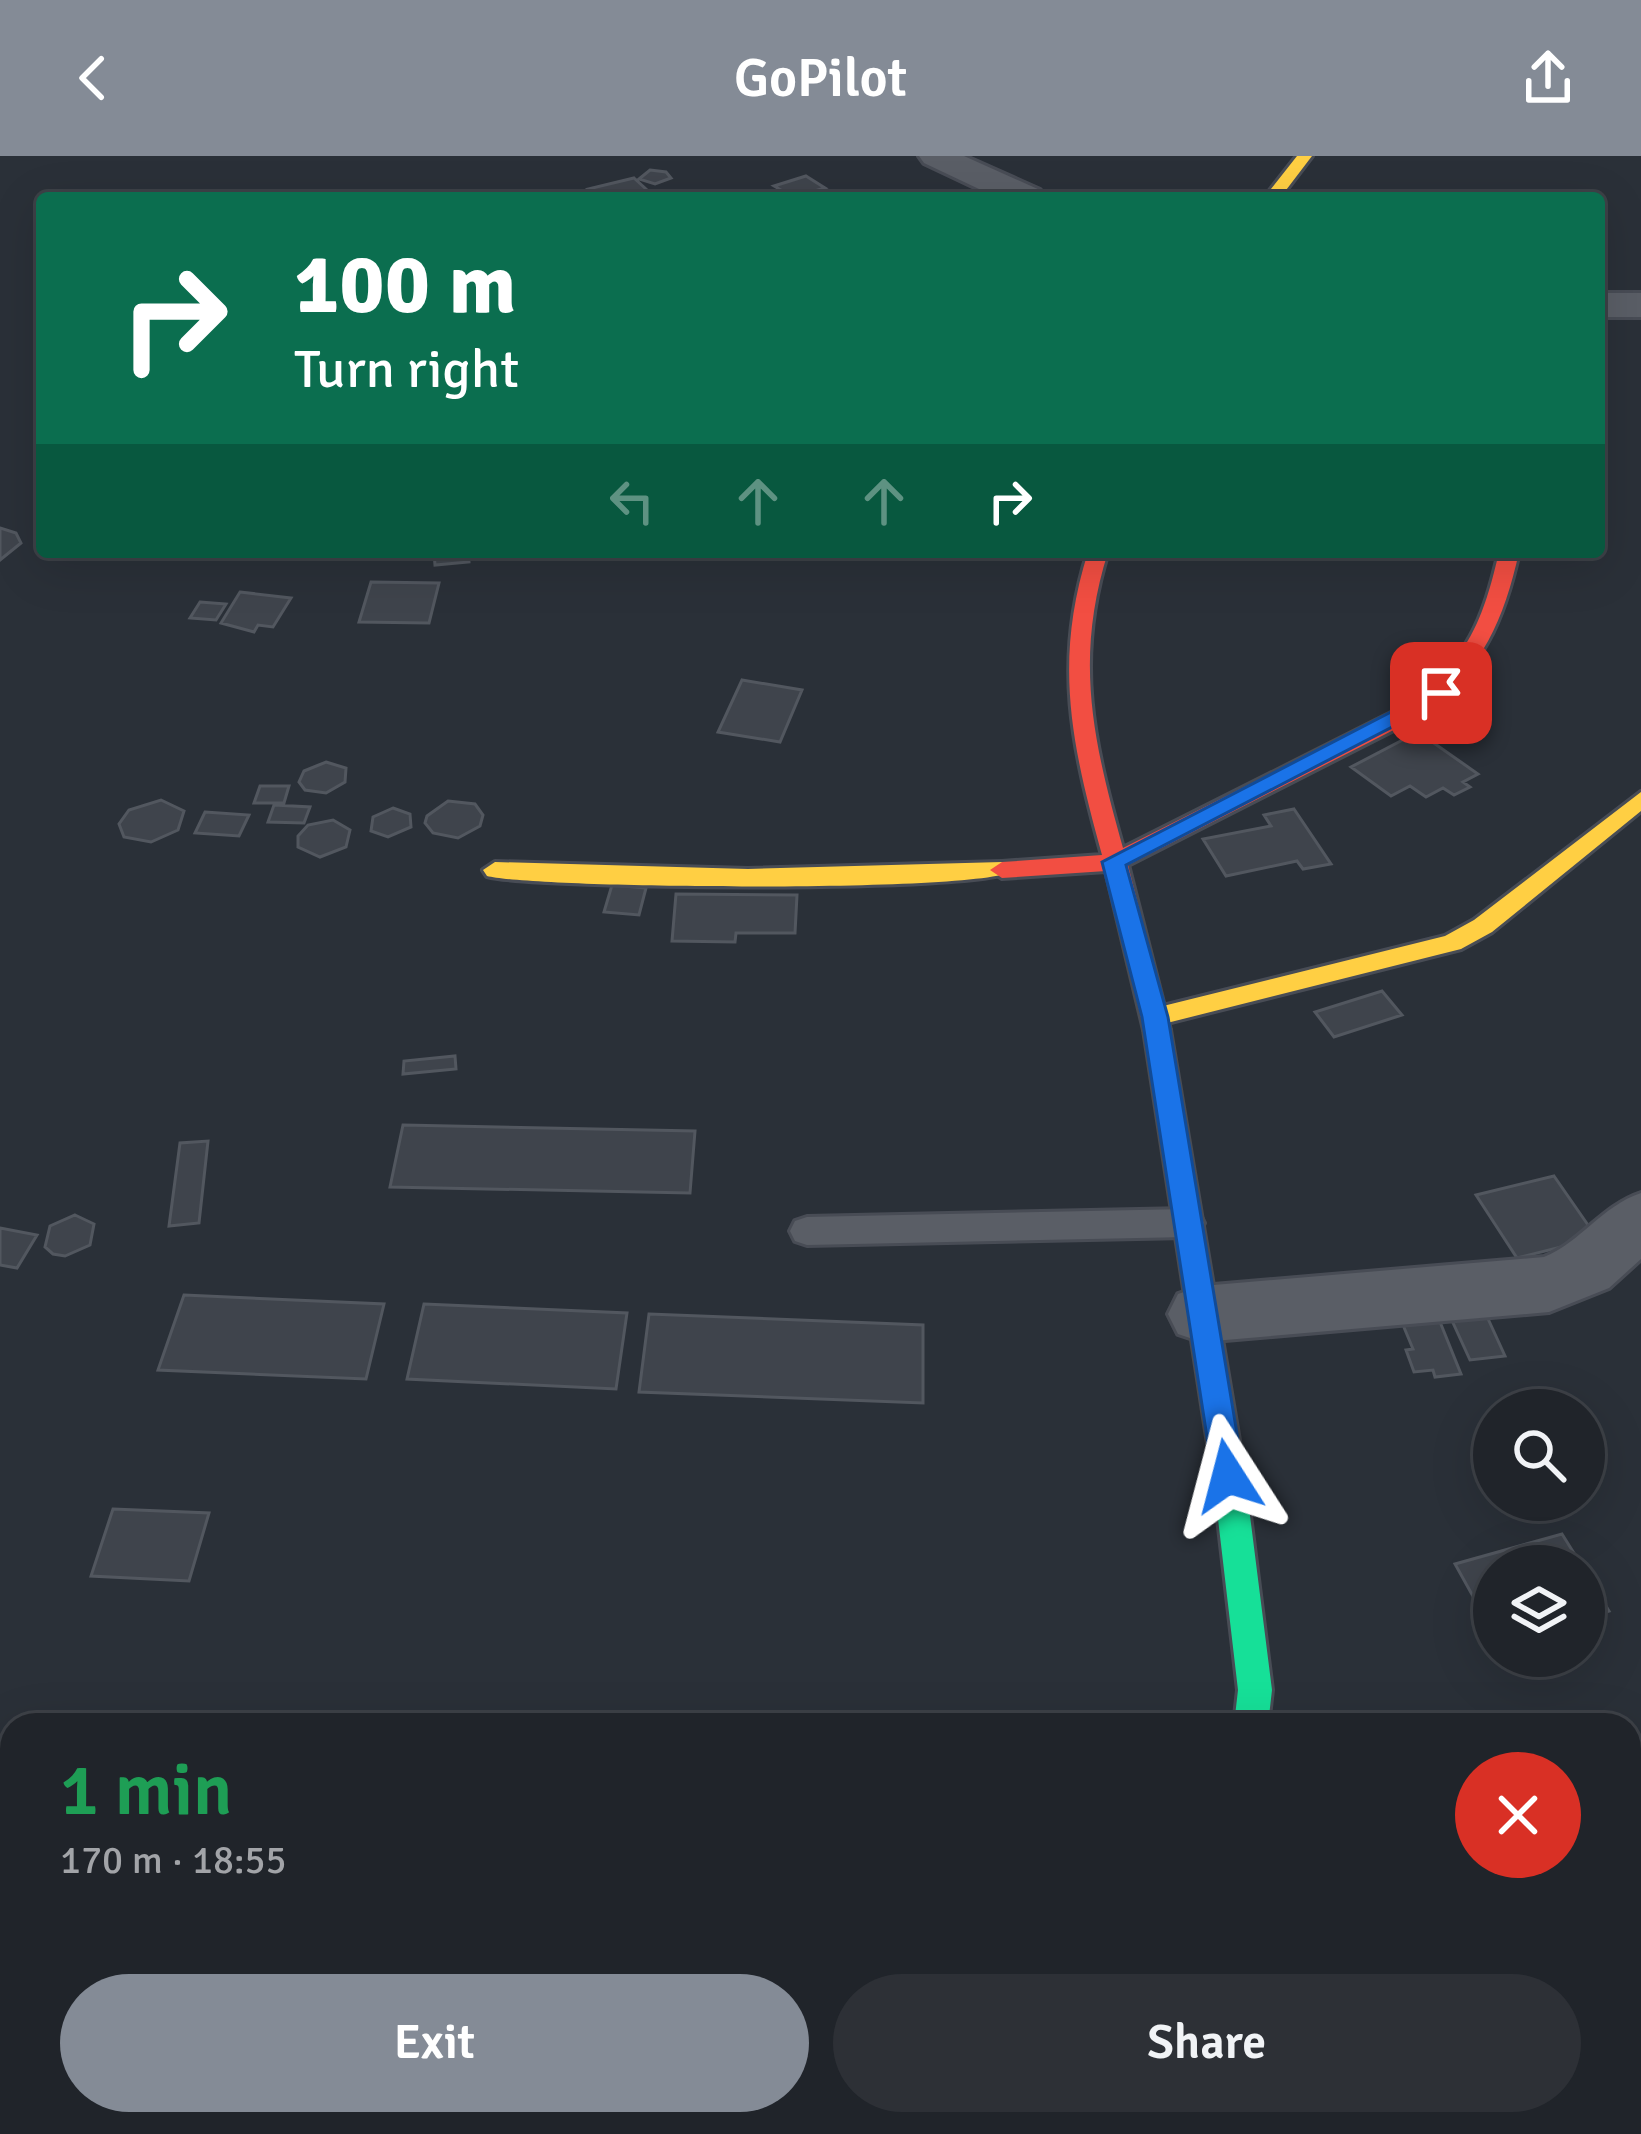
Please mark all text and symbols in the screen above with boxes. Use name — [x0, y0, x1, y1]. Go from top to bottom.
icon: back — [60, 45, 126, 111]
text: GoPilot — [734, 45, 907, 112]
icon: share — [1515, 45, 1581, 111]
text: 100 m — [294, 233, 516, 337]
icon: right — [96, 240, 252, 396]
text: Turn right — [294, 336, 519, 403]
icon: left — [599, 468, 665, 534]
icon: ahead — [725, 468, 791, 534]
icon: ahead — [851, 468, 917, 534]
icon: right — [977, 468, 1043, 534]
pin — [1390, 642, 1492, 744]
icon: arrive — [1408, 660, 1474, 726]
map controls — [1473, 1389, 1605, 1677]
button: search — [1473, 1389, 1605, 1521]
position arrow — [1165, 1413, 1291, 1539]
button: layers — [1473, 1545, 1605, 1677]
text: 1 min — [60, 1746, 232, 1835]
button: close — [1455, 1752, 1581, 1878]
text: 170 m · 18:55 — [60, 1836, 287, 1884]
button: Exit — [60, 1974, 809, 2112]
button: Share — [833, 1974, 1581, 2112]

